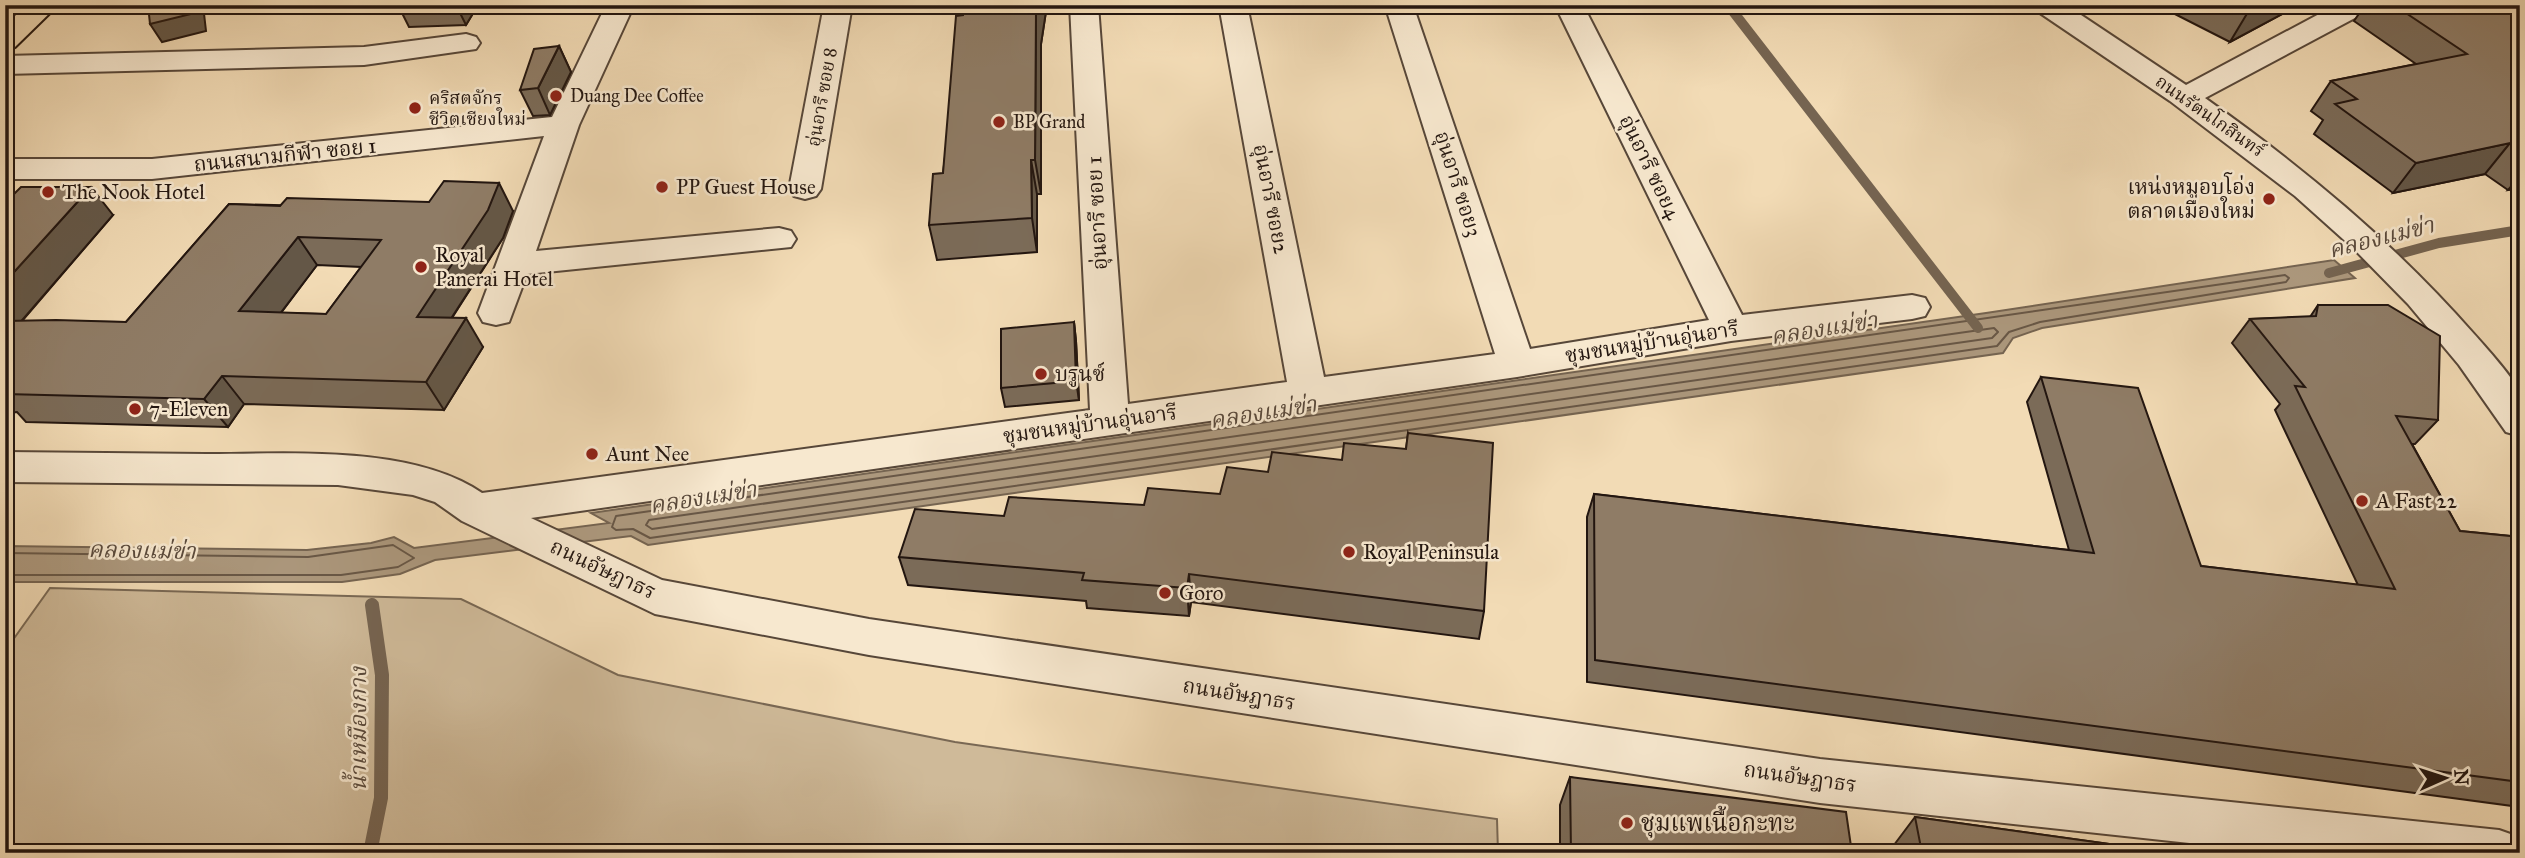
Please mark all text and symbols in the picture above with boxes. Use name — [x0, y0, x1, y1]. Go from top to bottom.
street label: อุ่นอารี ซอย 8 — [802, 46, 843, 148]
street label: ถนนรัตนโกสินทร์ — [2151, 69, 2271, 162]
place label: Duang Dee Coffee — [570, 85, 704, 108]
place label: คริสตจักร ชีวิตเชียงใหม่ — [429, 87, 526, 130]
marker: Duang Dee Coffee — [548, 88, 564, 104]
marker: คริสตจักร ชีวิตเชียงใหม่ — [407, 100, 423, 116]
place label: BP Grand — [1013, 111, 1085, 133]
street label: อุ่นอารี ซอย4 — [1613, 111, 1687, 225]
marker: BP Grand — [991, 114, 1007, 130]
street label: อุ่นอารี ซอย3 — [1428, 128, 1487, 240]
street label: ถนนสนามกีฬา ซอย 1 — [192, 132, 378, 178]
street label: อุ่นอารี ซอย2 — [1247, 142, 1295, 257]
street label: อุ่นอารี ซอย 1 — [1081, 155, 1114, 271]
place label: เหน่งหมูอบโอ่ง ตลาดเมืองใหม่ — [2127, 172, 2255, 224]
place label: PP Guest House — [676, 174, 816, 200]
place label: The Nook Hotel — [62, 179, 205, 205]
marker: PP Guest House — [654, 179, 670, 195]
marker: The Nook Hotel — [40, 184, 56, 200]
marker: เหน่งหมูอบโอ่ง ตลาดเมืองใหม่ — [2261, 191, 2277, 207]
water label: คลองแม่ข่า — [2325, 210, 2437, 264]
place label: Royal Panerai Hotel — [435, 242, 553, 292]
marker: Royal Panerai Hotel — [413, 259, 429, 275]
water label: คลองแม่ข่า — [1769, 306, 1880, 350]
street label: ชุมชนหมู่บ้านอุ่นอารี — [1563, 315, 1741, 370]
place label: บรูนซ์ — [1055, 361, 1105, 387]
marker: บรูนซ์ — [1033, 366, 1049, 382]
water label: คลองแม่ข่า — [1208, 390, 1319, 434]
place label: 7-Eleven — [149, 396, 228, 422]
street label: ชุมชนหมู่บ้านอุ่นอารี — [1001, 399, 1179, 450]
marker: 7-Eleven — [127, 401, 143, 417]
place label: Aunt Nee — [605, 441, 690, 467]
marker: Aunt Nee — [584, 446, 600, 462]
water label: คลองแม่ข่า — [648, 475, 759, 519]
place label: A Fast 22 — [2375, 488, 2458, 514]
marker: A Fast 22 — [2354, 493, 2370, 509]
street label: ถนนอัษฎาธร — [546, 533, 660, 605]
water label: คลองแม่ข่า — [88, 535, 197, 565]
place label: Royal Peninsula — [1363, 539, 1499, 565]
marker: Royal Peninsula — [1341, 544, 1357, 560]
place label: Goro — [1179, 580, 1224, 606]
marker: Goro — [1157, 585, 1173, 601]
water label: น้ำเหมืองกาง — [341, 665, 372, 791]
street label: ถนนอัษฎาธร — [1181, 672, 1297, 716]
north arrow — [2410, 742, 2480, 812]
street label: ถนนอัษฎาธร — [1742, 756, 1858, 798]
text: N — [2450, 768, 2473, 786]
place label: ชุมแพเนื้อกะทะ — [1641, 805, 1795, 838]
marker: ชุมแพเนื้อกะทะ — [1619, 815, 1635, 831]

